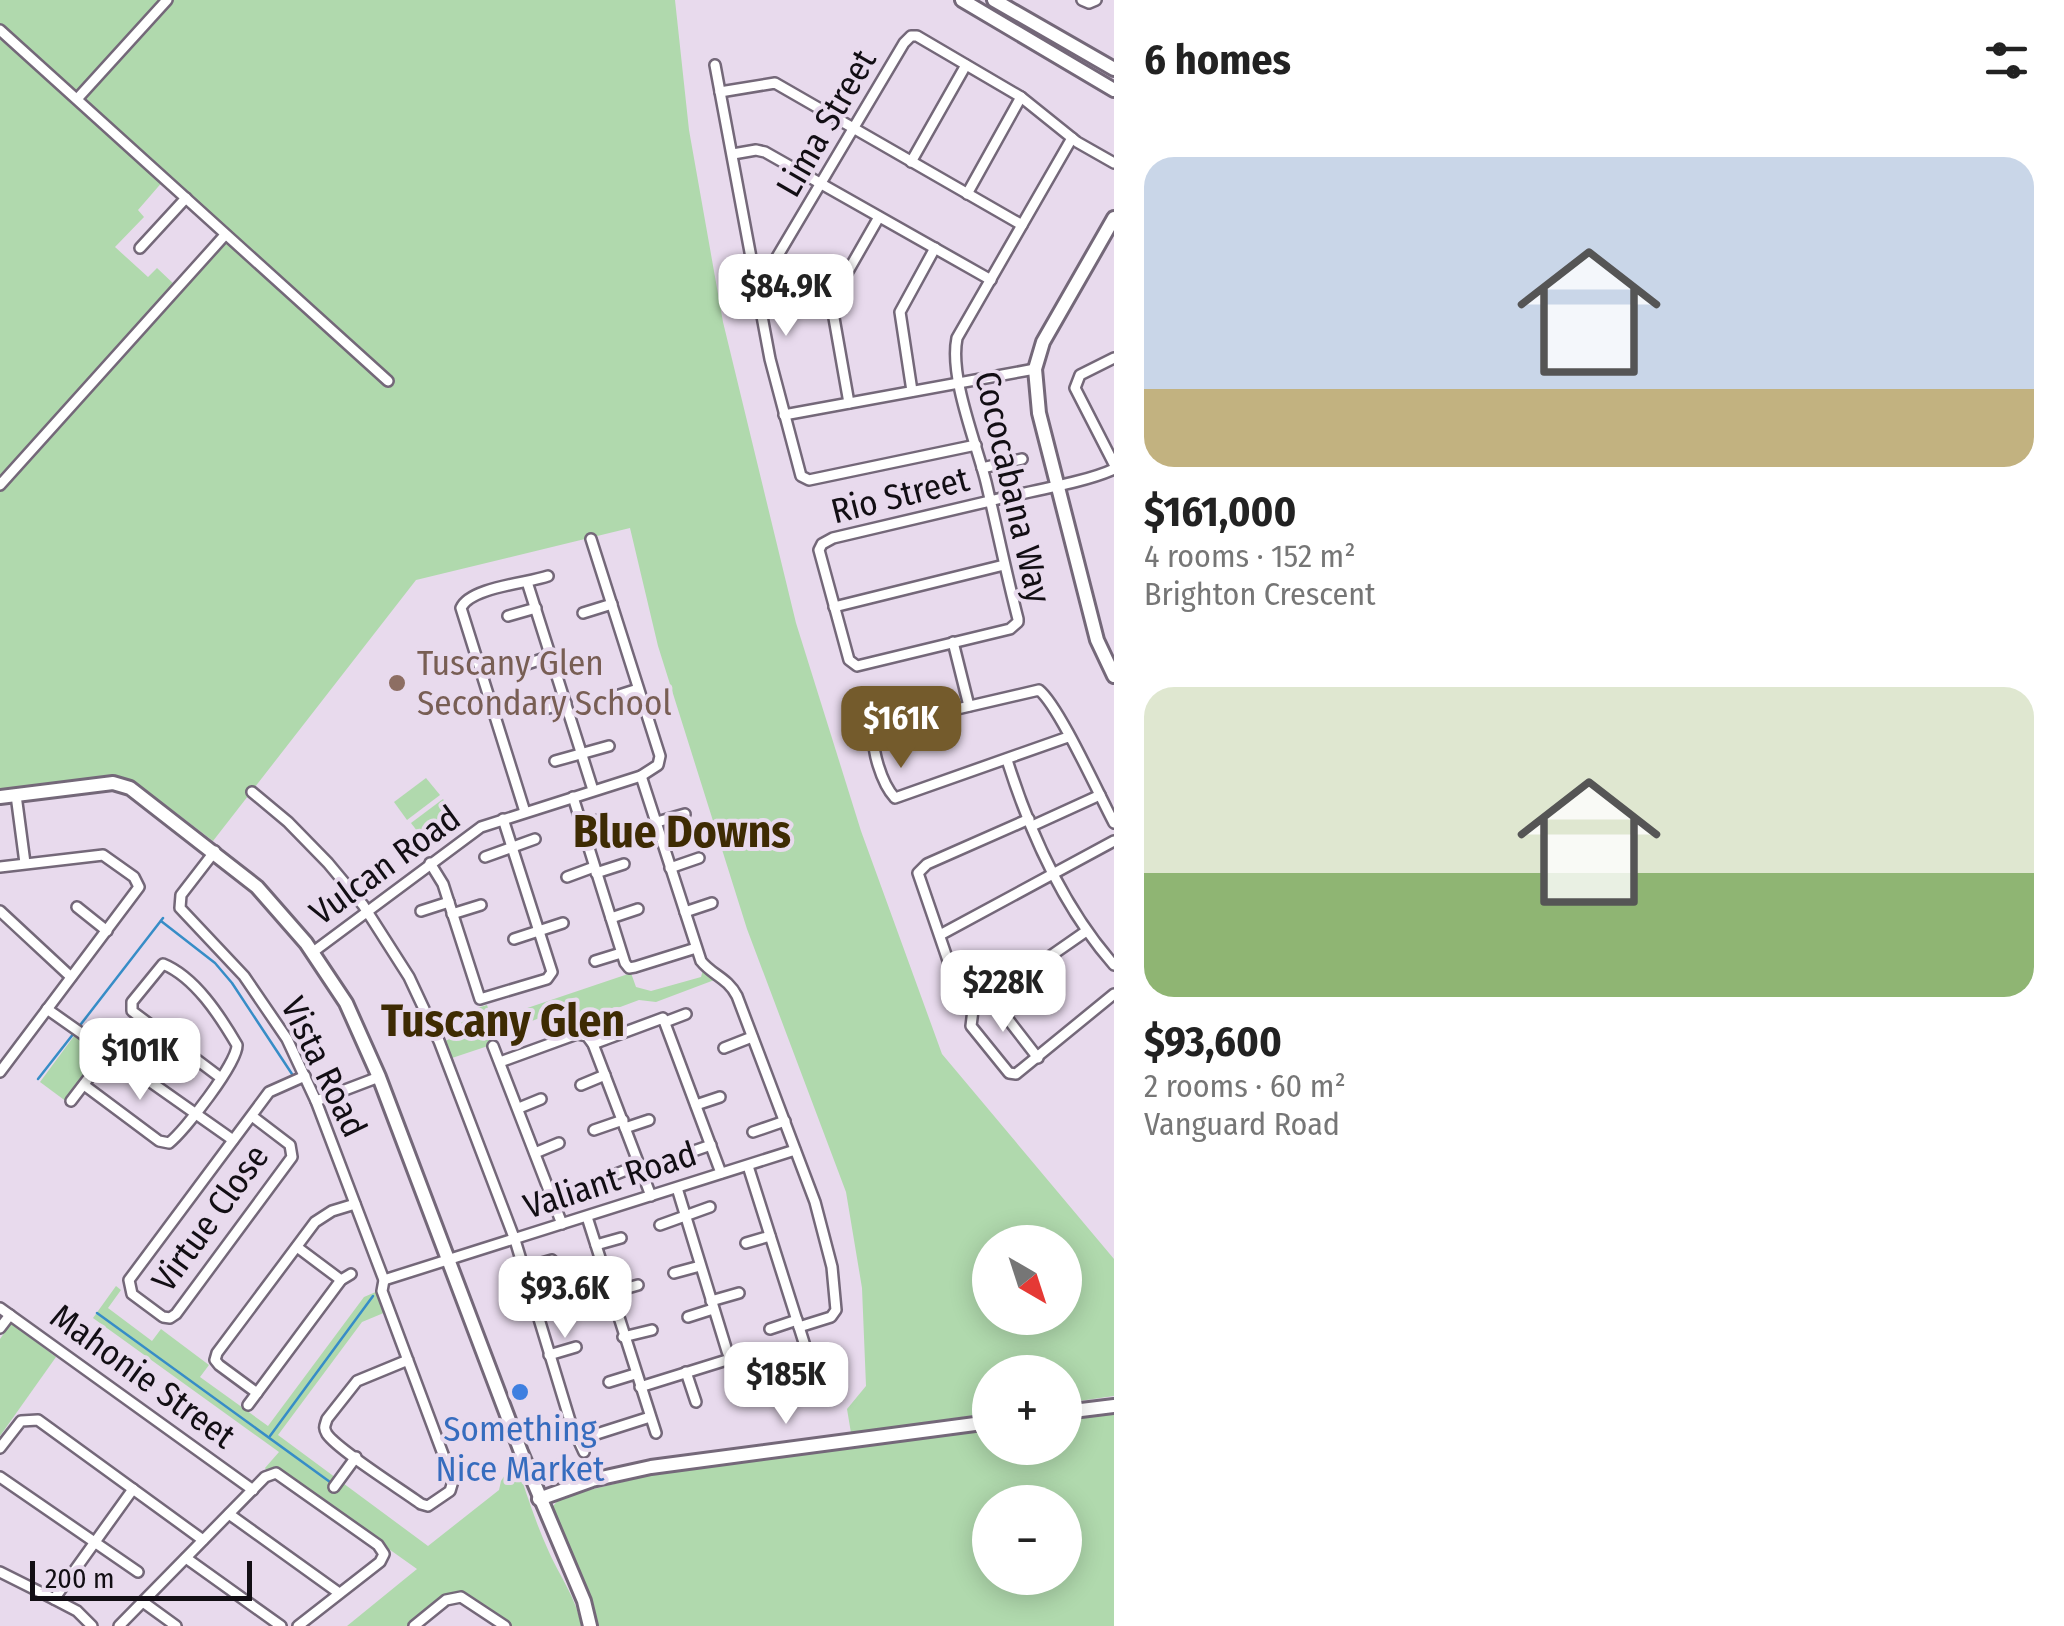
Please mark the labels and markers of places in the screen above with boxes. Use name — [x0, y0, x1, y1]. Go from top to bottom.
pin: $84.9K — [705, 254, 867, 339]
place label: Tuscany Glen Secondary School — [417, 642, 672, 724]
marker: Tuscany Glen Secondary School — [386, 672, 408, 694]
pin: $161K — [831, 686, 971, 771]
pin: $228K — [933, 950, 1073, 1035]
pin: $101K — [70, 1018, 210, 1103]
pin: $93.6K — [484, 1256, 646, 1341]
pin: $185K — [716, 1342, 856, 1427]
marker: Something Nice Market — [509, 1381, 531, 1403]
place label: Something Nice Market — [436, 1408, 605, 1490]

